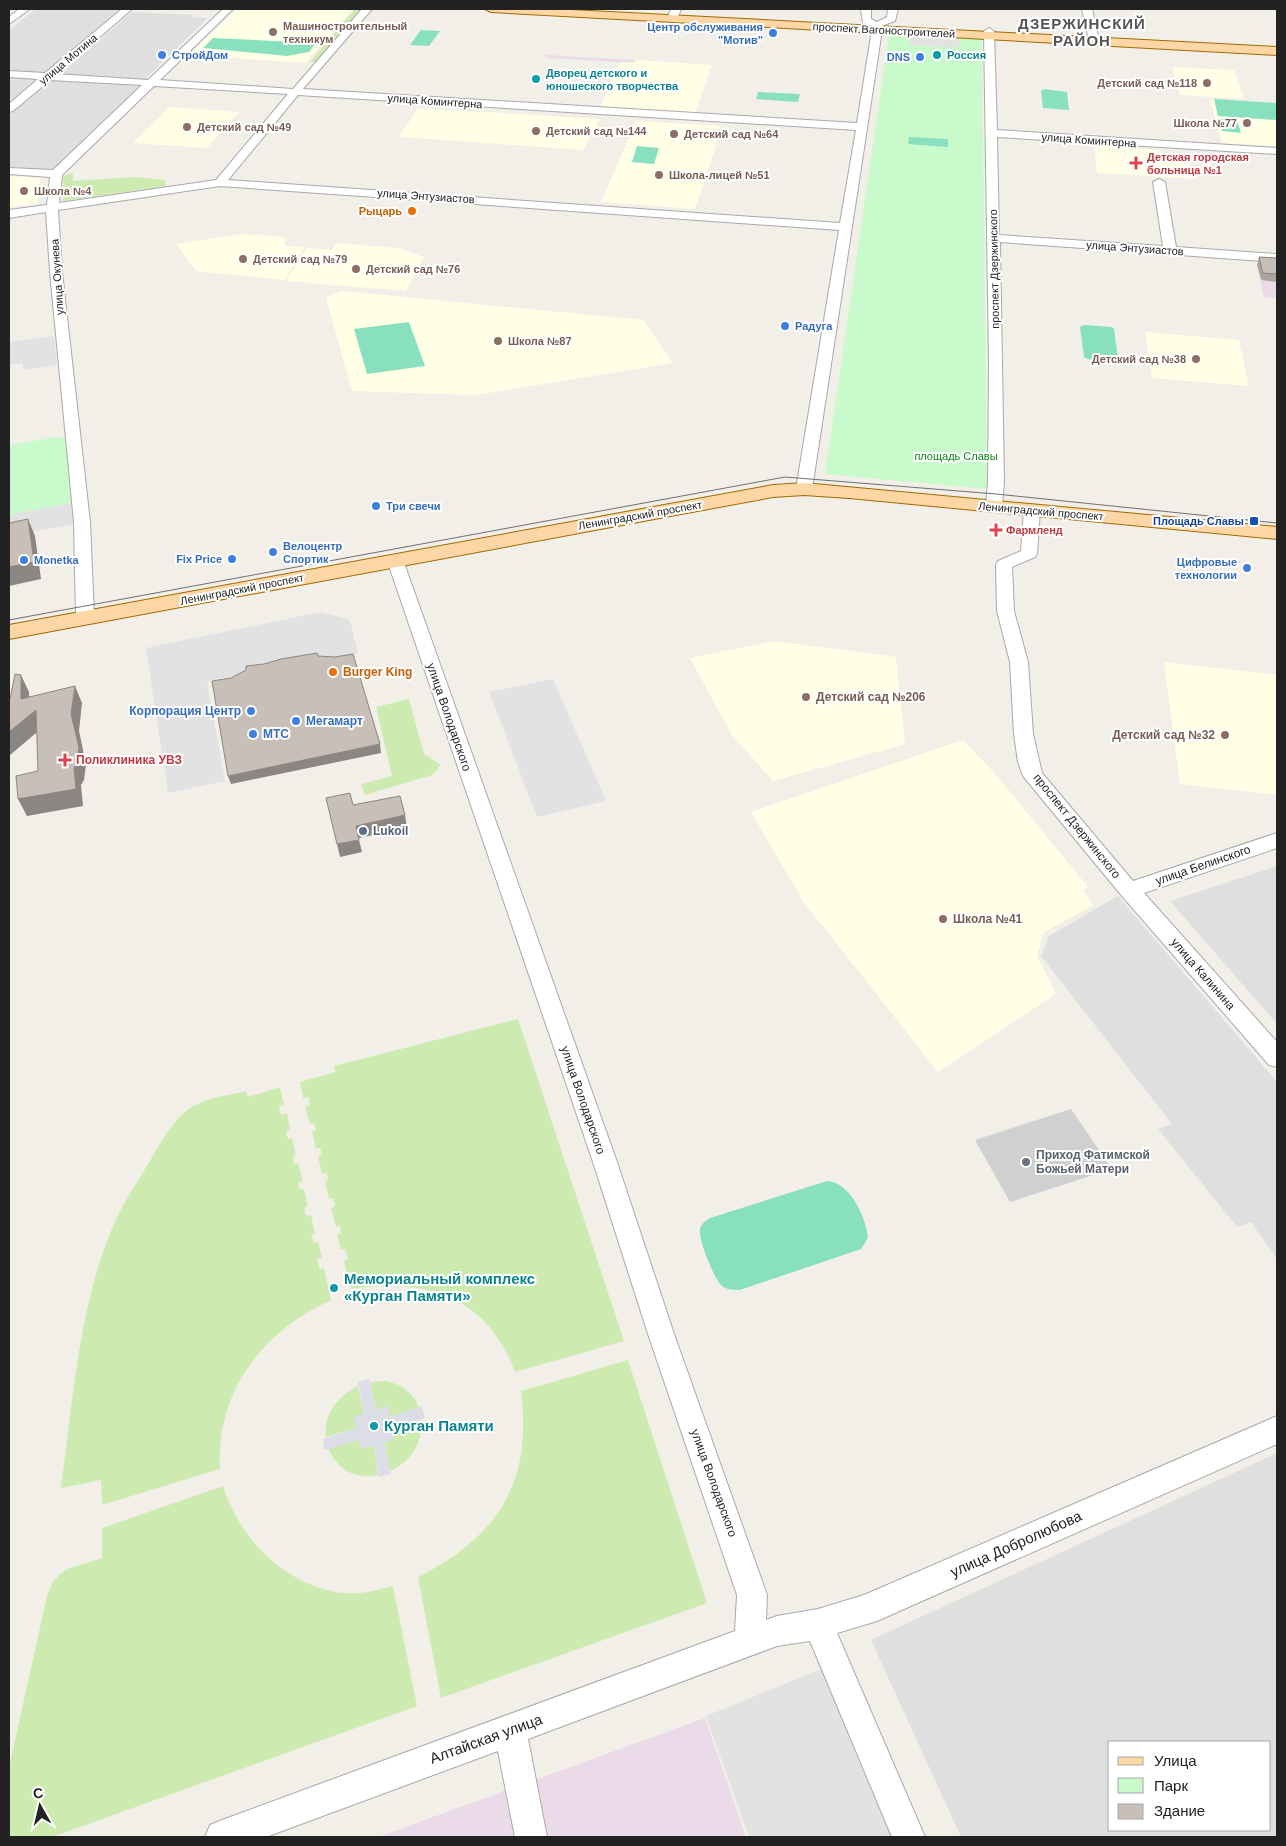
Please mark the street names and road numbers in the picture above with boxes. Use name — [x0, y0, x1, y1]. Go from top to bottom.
street label: проспект Вагоностроителей — [812, 20, 956, 40]
street label: улица Мотина — [37, 31, 100, 87]
street label: улица Коминтерна — [387, 92, 484, 110]
street label: улица Коминтерна — [1041, 131, 1138, 149]
street label: улица Энтузиастов — [377, 187, 475, 205]
street label: проспект Дзержинского — [987, 209, 1001, 329]
street label: улица Окунева — [48, 238, 66, 315]
street label: улица Энтузиастов — [1086, 239, 1184, 257]
street label: Ленинградский проспект — [577, 498, 703, 532]
street label: Ленинградский проспект — [978, 500, 1104, 522]
street label: Ленинградский проспект — [179, 571, 305, 607]
street label: улица Володарского — [424, 661, 474, 773]
street label: проспект Дзержинского — [1030, 771, 1124, 881]
street label: улица Белинского — [1154, 842, 1253, 888]
street label: улица Калинина — [1168, 935, 1238, 1013]
street label: улица Володарского — [558, 1044, 608, 1156]
street label: улица Володарского — [688, 1427, 740, 1539]
street label: улица Добролюбова — [947, 1507, 1085, 1580]
street label: Алтайская улица — [427, 1710, 545, 1767]

